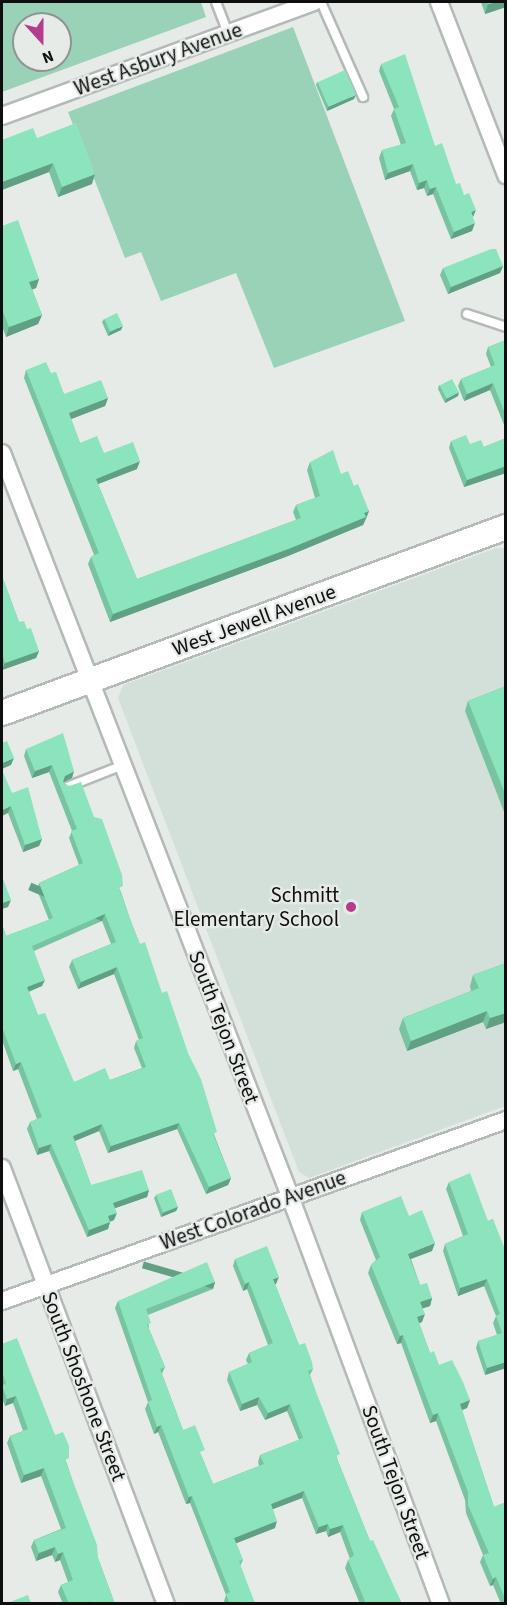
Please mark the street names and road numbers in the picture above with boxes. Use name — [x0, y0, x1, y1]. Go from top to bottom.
street label: West Asbury Avenue — [71, 17, 245, 101]
street label: West Jewell Avenue — [169, 579, 339, 661]
street label: South Tejon Street — [183, 947, 265, 1107]
street label: West Colorado Avenue — [157, 1165, 349, 1255]
street label: South Shoshone Street — [36, 1288, 132, 1484]
street label: South Tejon Street — [356, 1402, 436, 1562]

